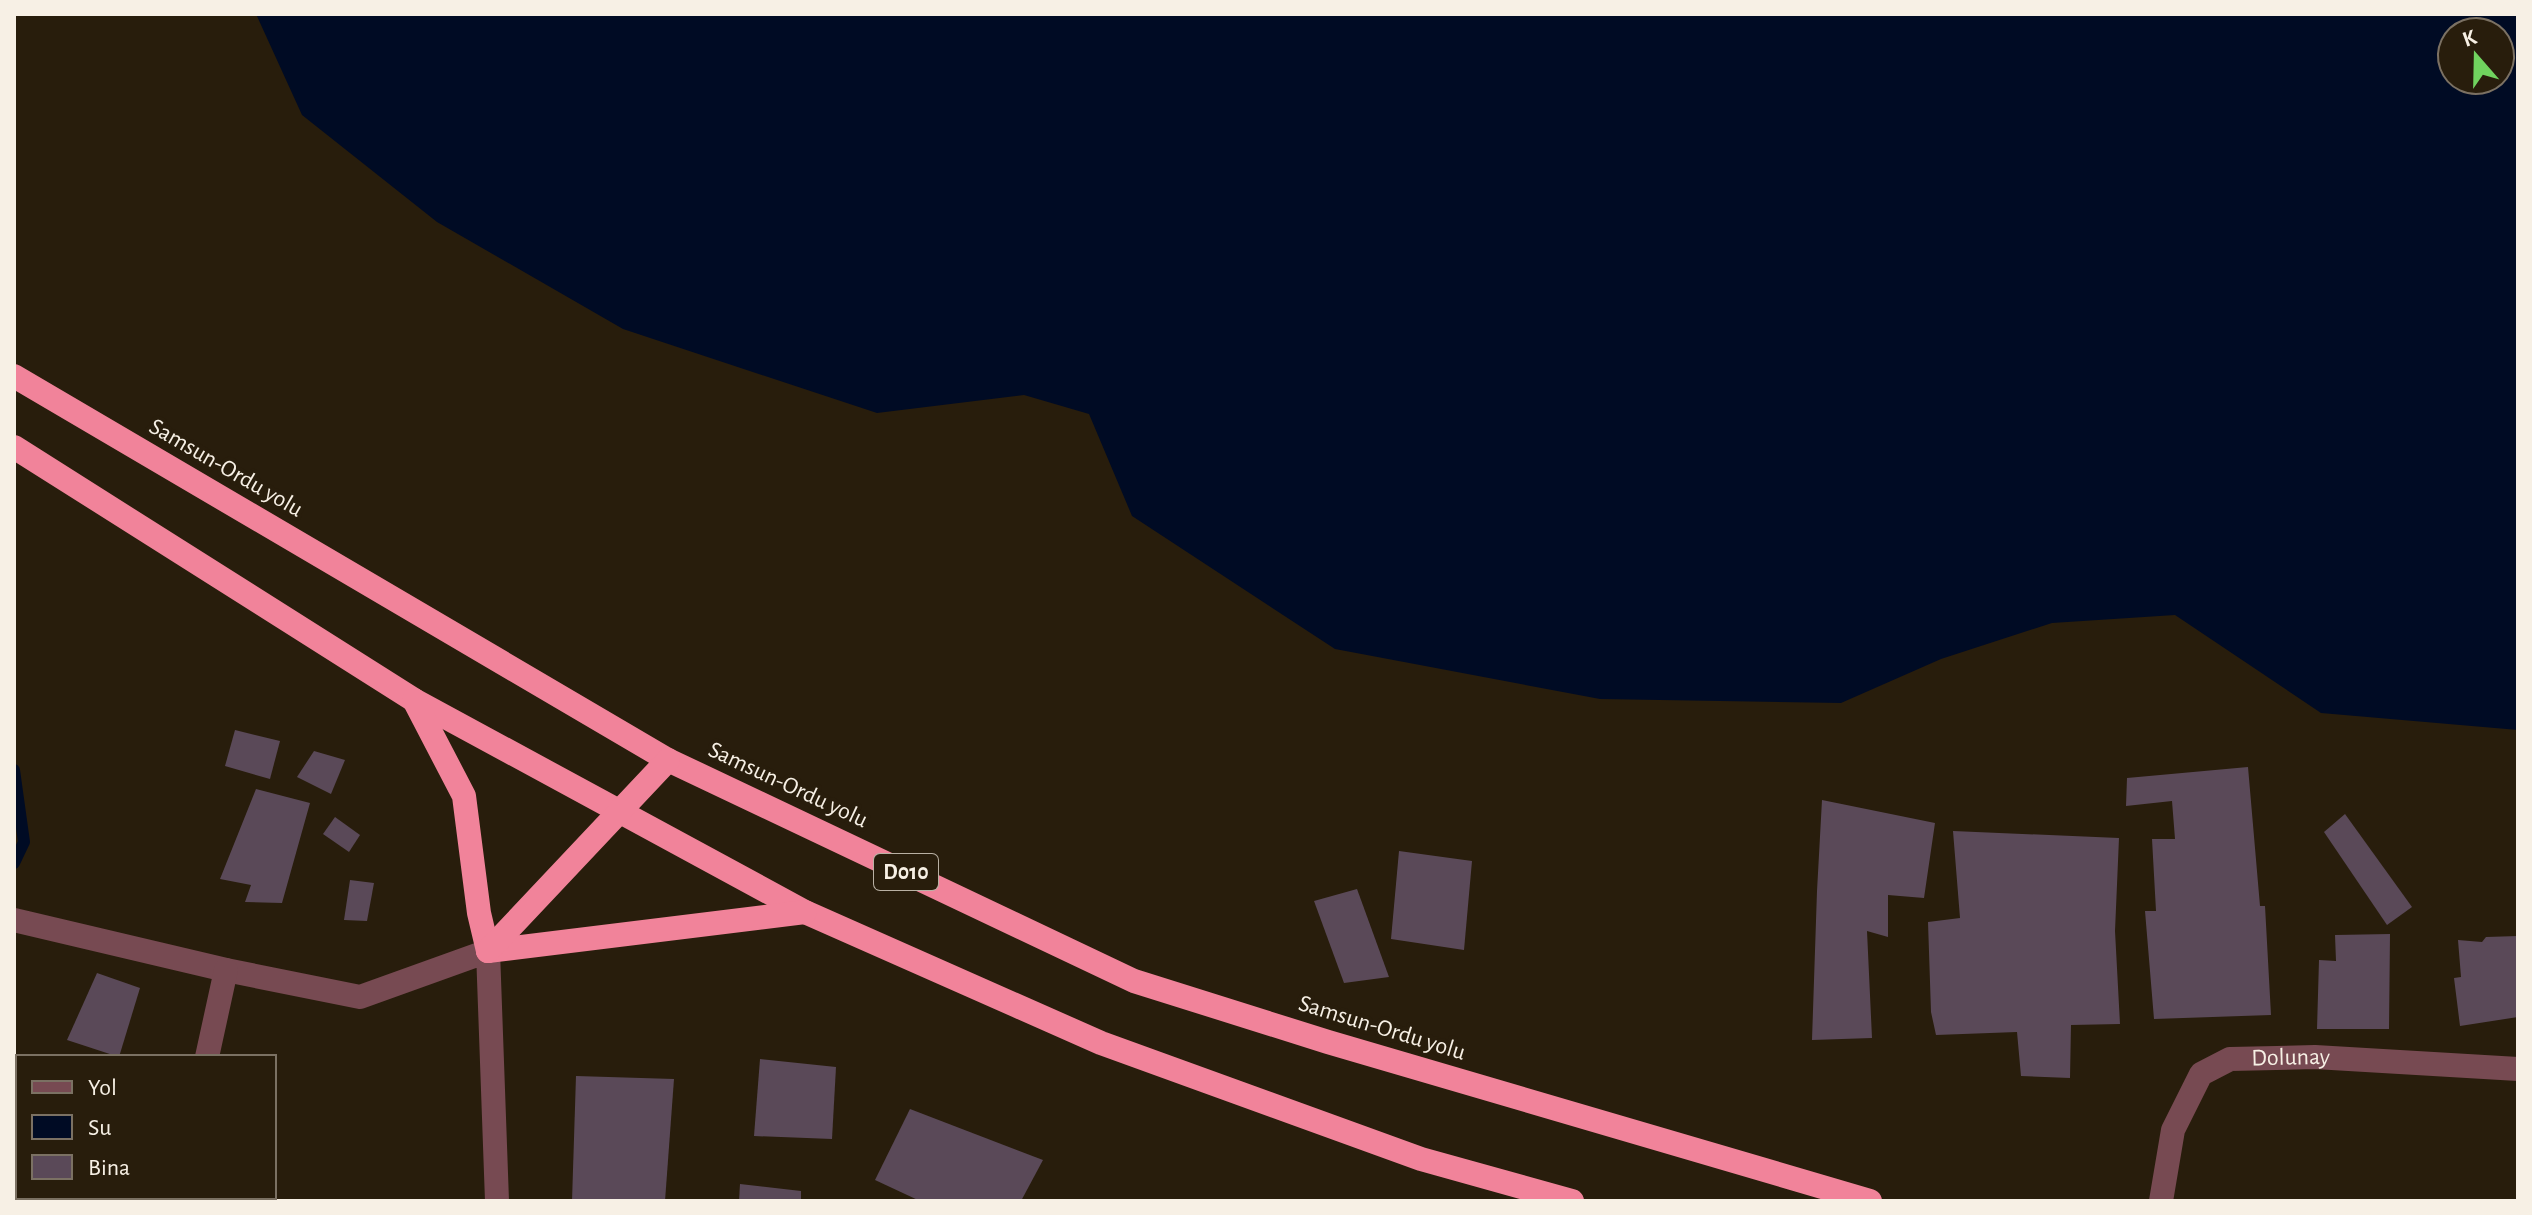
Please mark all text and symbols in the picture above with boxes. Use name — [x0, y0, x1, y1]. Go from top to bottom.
north arrow — [2436, 16, 2516, 96]
text: K — [2460, 25, 2480, 51]
street label: Samsun-Ordu yolu — [145, 414, 307, 522]
street label: Samsun-Ordu yolu — [705, 738, 871, 832]
road number: D010 — [874, 854, 938, 890]
street label: Samsun-Ordu yolu — [1296, 991, 1468, 1065]
street label: Dolunay — [2251, 1045, 2331, 1070]
legend — [16, 1055, 276, 1199]
text: Yol — [88, 1076, 117, 1100]
text: Su — [88, 1116, 112, 1140]
text: Bina — [88, 1156, 130, 1180]

